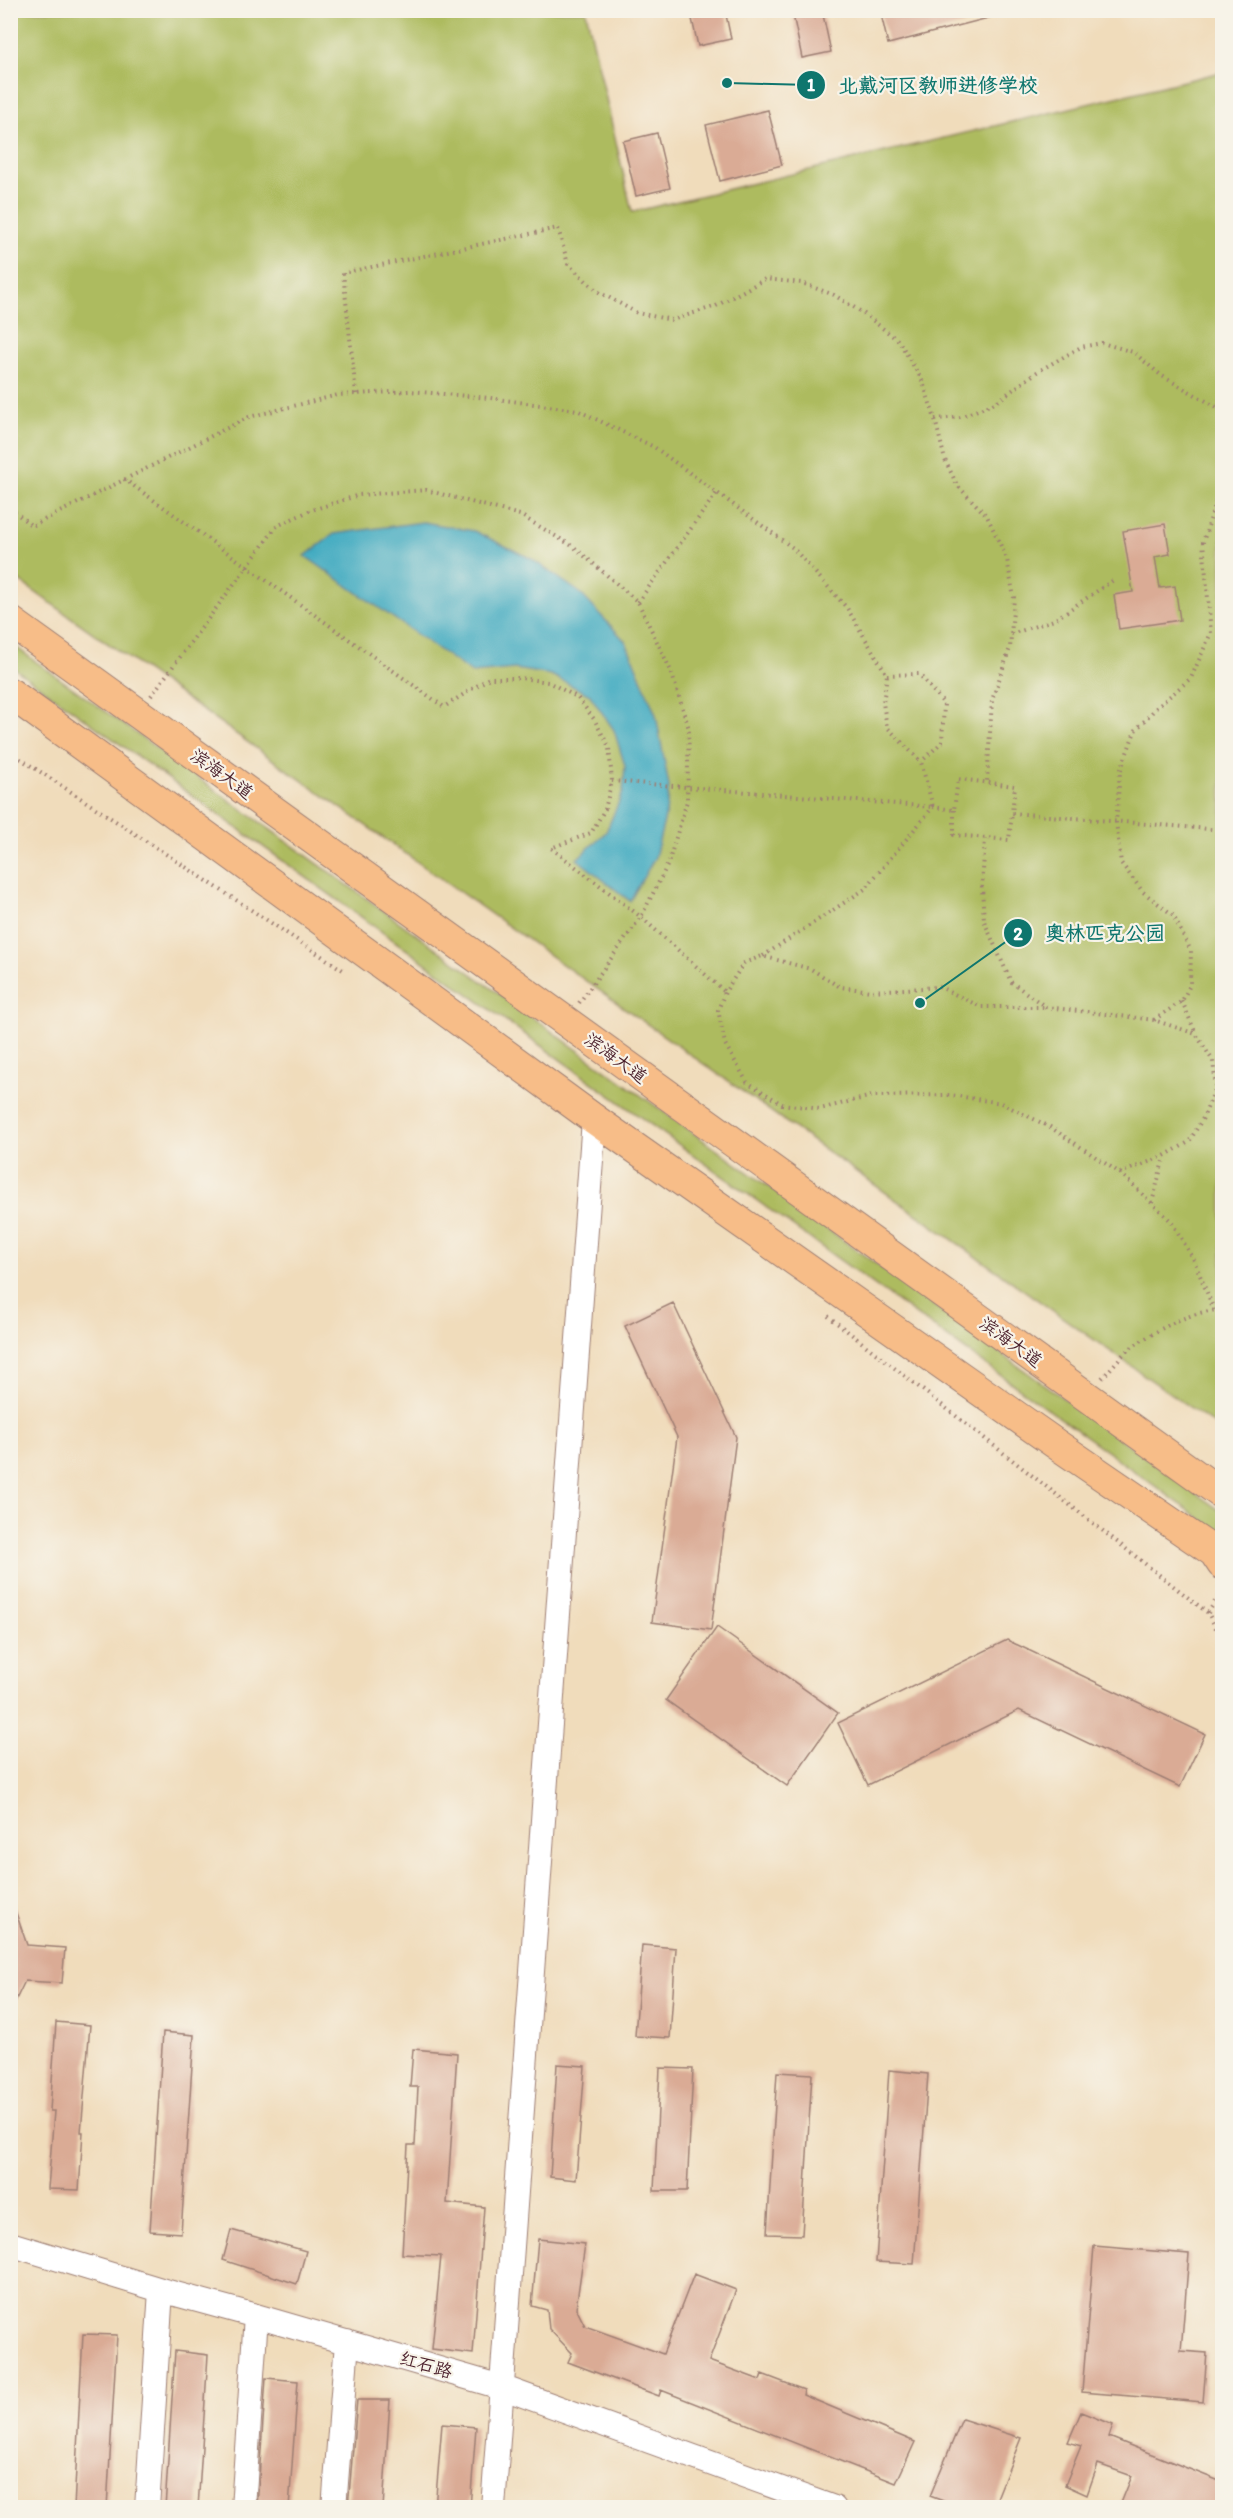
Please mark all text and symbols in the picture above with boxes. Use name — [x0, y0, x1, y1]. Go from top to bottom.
callout: 北戴河区教师进修学校 — [796, 66, 1050, 104]
text: 北戴河区教师进修学校 — [838, 73, 1038, 97]
text: 1 — [807, 74, 816, 96]
street label: 滨海大道 — [186, 744, 258, 804]
callout: 奥林匹克公园 — [1003, 914, 1177, 952]
text: 奥林匹克公园 — [1045, 921, 1165, 945]
text: 2 — [1013, 923, 1023, 945]
street label: 滨海大道 — [580, 1028, 652, 1088]
street label: 滨海大道 — [975, 1312, 1047, 1372]
street label: 红石路 — [397, 2347, 455, 2383]

